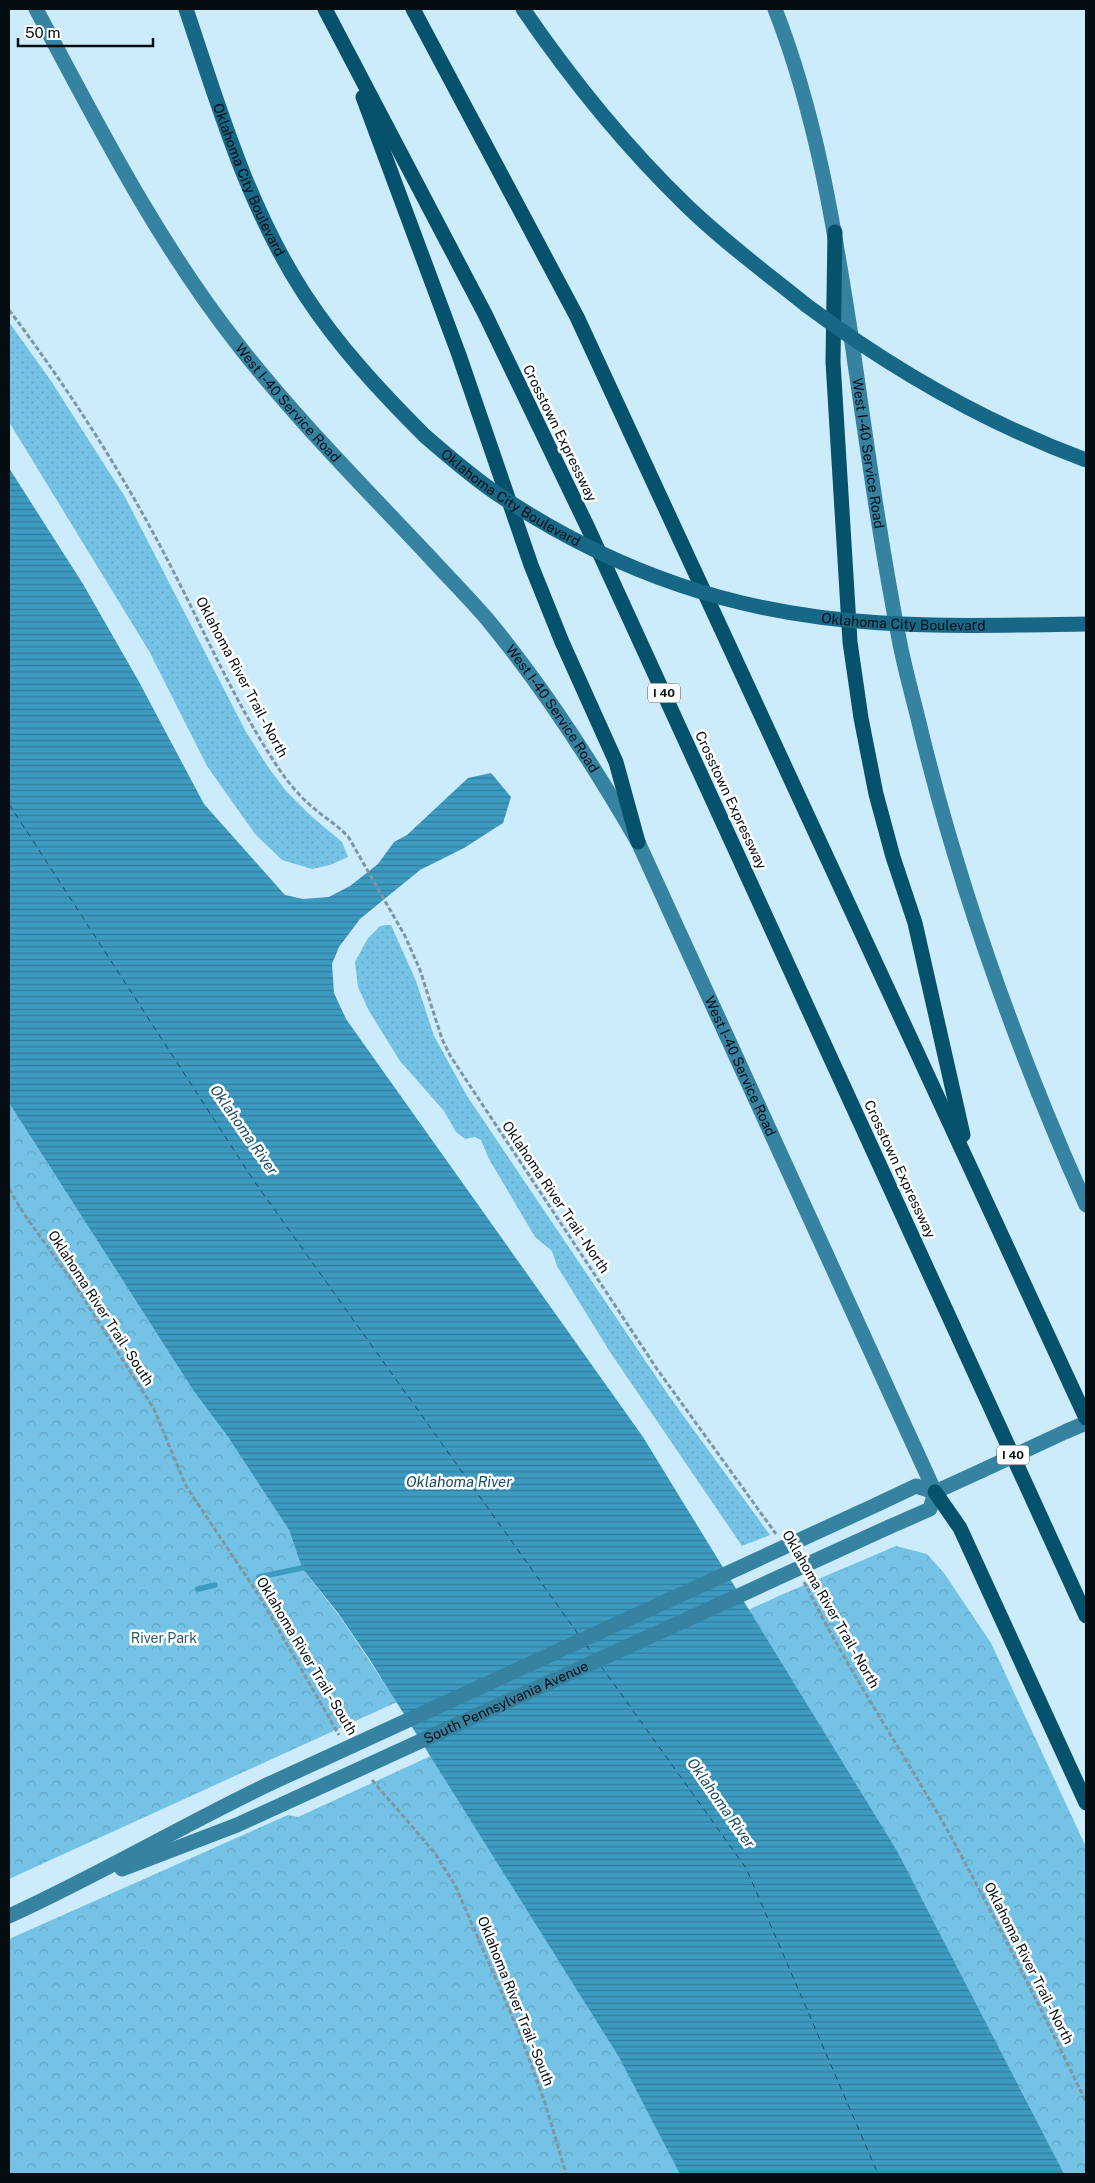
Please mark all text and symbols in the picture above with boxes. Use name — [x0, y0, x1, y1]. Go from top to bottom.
scale bar — [18, 15, 152, 47]
text: 50 m — [25, 24, 60, 41]
street label: Oklahoma City Boulevard — [210, 101, 288, 259]
street label: West I-40 Service Road — [232, 340, 344, 465]
street label: Crosstown Expressway — [520, 362, 600, 504]
street label: West I-40 Service Road — [849, 377, 887, 530]
street label: Oklahoma City Boulevard — [438, 446, 583, 550]
street label: Oklahoma River Trail - North — [193, 594, 291, 760]
street label: Oklahoma City Boulevard — [820, 610, 986, 633]
street label: West I-40 Service Road — [503, 641, 602, 775]
road number: I 40 — [648, 684, 680, 702]
street label: Crosstown Expressway — [692, 729, 770, 872]
street label: West I-40 Service Road — [702, 994, 779, 1139]
water label: Oklahoma River — [207, 1081, 282, 1178]
street label: Crosstown Expressway — [861, 1098, 939, 1241]
street label: Oklahoma River Trail - North — [499, 1118, 613, 1276]
street label: Oklahoma River Trail - South — [45, 1228, 157, 1388]
road number: I 40 — [997, 1446, 1029, 1464]
water label: Oklahoma River — [406, 1473, 512, 1490]
street label: Oklahoma River Trail - North — [779, 1527, 883, 1691]
street label: Oklahoma River Trail - South — [253, 1574, 361, 1738]
park label: River Park — [131, 1630, 197, 1646]
street label: South Pennsylvania Avenue — [421, 1658, 591, 1747]
water label: Oklahoma River — [684, 1754, 759, 1851]
street label: Oklahoma River Trail - North — [981, 1879, 1077, 2047]
street label: Oklahoma River Trail - South — [475, 1914, 557, 2088]

